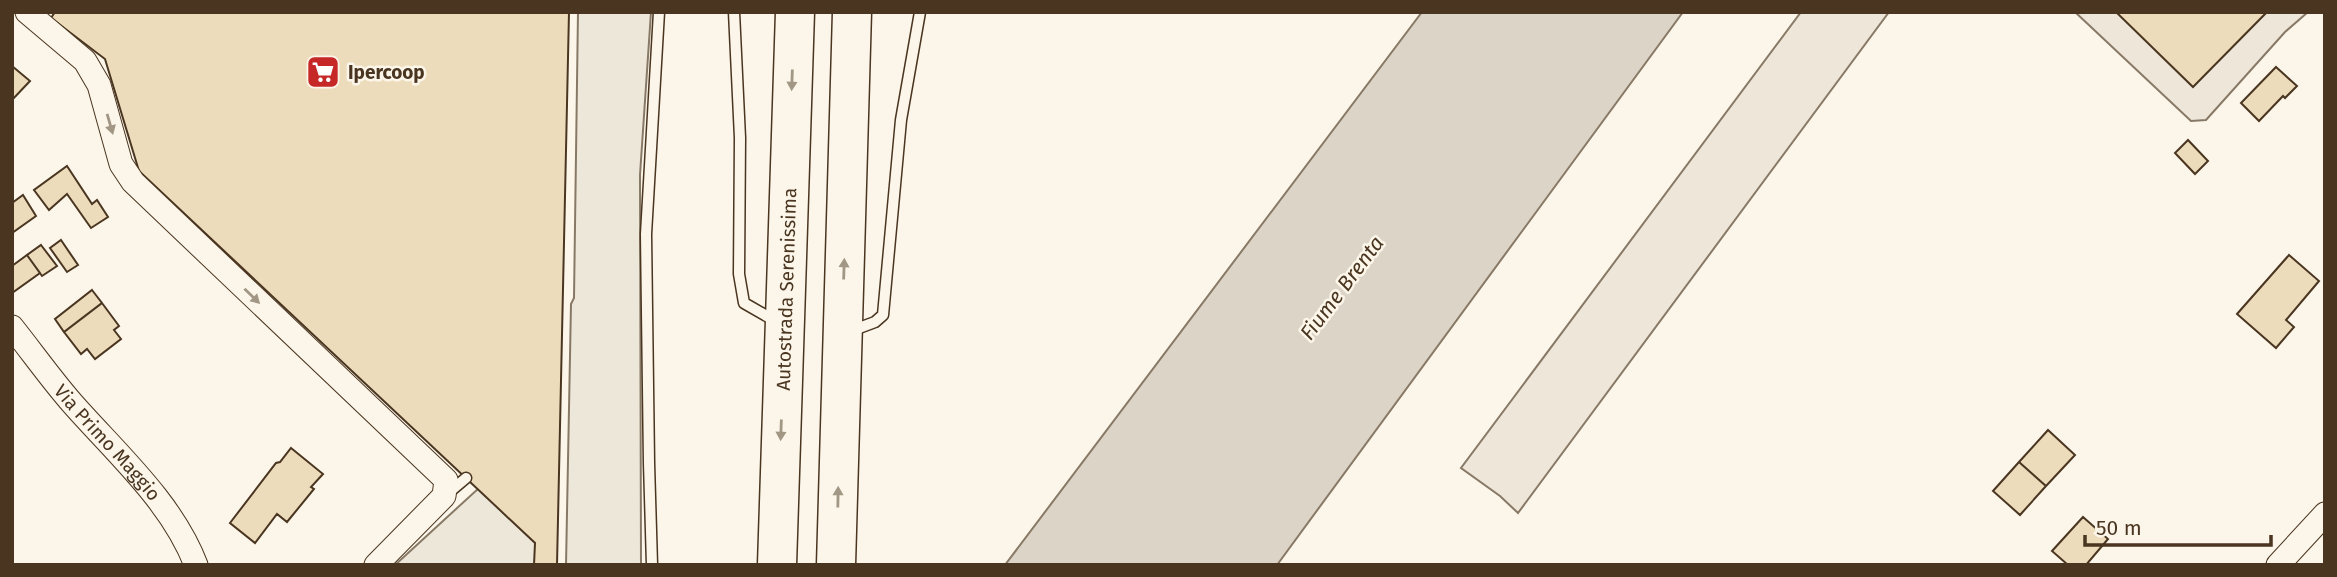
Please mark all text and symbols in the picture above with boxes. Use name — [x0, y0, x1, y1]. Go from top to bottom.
supermarket icon: Ipercoop — [304, 53, 342, 91]
place label: Ipercoop — [348, 61, 425, 84]
one-way arrow — [787, 70, 798, 92]
one-way arrow — [105, 113, 116, 135]
street label: Autostrada Serenissima — [771, 187, 801, 391]
water label: Fiume Brenta — [1294, 231, 1390, 345]
one-way arrow — [838, 258, 850, 280]
one-way arrow — [243, 288, 260, 304]
street label: Via Primo Maggio — [50, 380, 166, 505]
one-way arrow — [776, 420, 787, 442]
one-way arrow — [832, 485, 844, 507]
scale bar — [2085, 504, 2270, 548]
text: 50 m — [2096, 515, 2142, 541]

